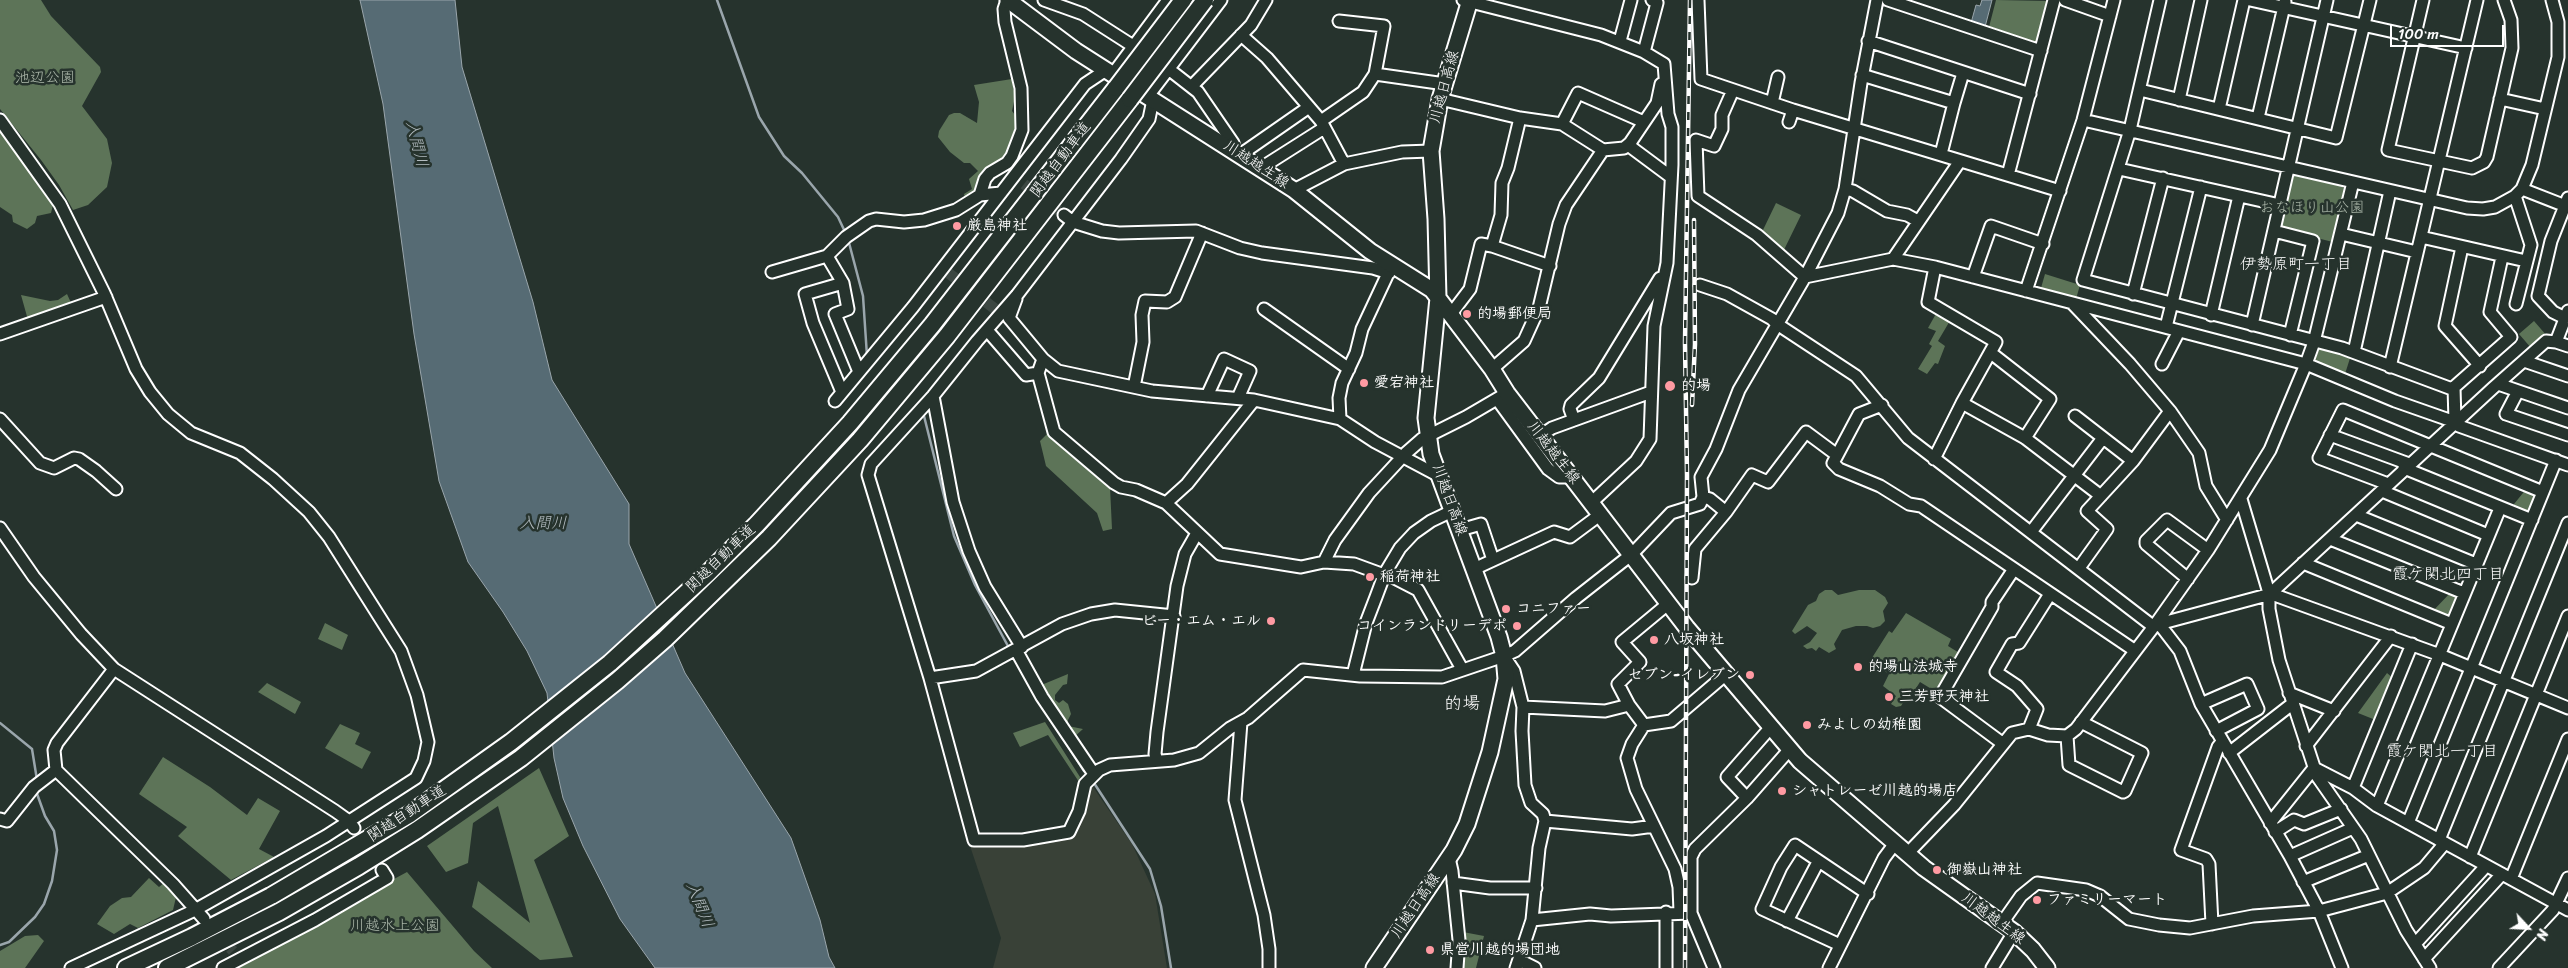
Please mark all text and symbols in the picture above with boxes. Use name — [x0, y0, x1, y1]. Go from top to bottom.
scale bar — [2393, 15, 2507, 47]
text: 100 m — [2398, 21, 2439, 47]
street label: 川越日高線 — [1427, 48, 1463, 126]
park label: 池辺公園 — [15, 69, 75, 87]
water label: 入間川 — [401, 118, 431, 170]
street label: 関越自動車道 — [1027, 119, 1095, 201]
street label: 川越越生線 — [1220, 137, 1292, 193]
park label: おなほり山公園 — [2260, 199, 2364, 217]
place label: 厳島神社 — [967, 217, 1027, 235]
marker: 厳島神社 — [951, 220, 963, 232]
district label: 伊勢原町一丁目 — [2240, 255, 2352, 275]
place label: 的場郵便局 — [1477, 305, 1552, 323]
marker: 的場郵便局 — [1461, 308, 1473, 320]
place label: 愛宕神社 — [1374, 374, 1434, 392]
marker: 愛宕神社 — [1358, 377, 1370, 389]
place label: 的場 — [1681, 377, 1711, 395]
marker: 的場 — [1663, 379, 1677, 393]
street label: 川越越生線 — [1523, 418, 1583, 488]
street label: 川越日高線 — [1428, 462, 1470, 538]
water label: 入間川 — [519, 514, 567, 534]
street label: 関越自動車道 — [682, 521, 760, 597]
district label: 霞ケ関北四丁目 — [2392, 565, 2504, 585]
place label: 稲荷神社 — [1380, 568, 1440, 586]
marker: 稲荷神社 — [1364, 571, 1376, 583]
place label: コニファー — [1516, 600, 1591, 618]
marker: コニファー — [1500, 603, 1512, 615]
place label: ビー・エム・エル — [1142, 612, 1261, 630]
marker: ビー・エム・エル — [1265, 615, 1277, 627]
place label: コインランドリーデポ — [1357, 617, 1507, 635]
marker: コインランドリーデポ — [1511, 620, 1523, 632]
place label: 八坂神社 — [1664, 631, 1724, 649]
marker: 八坂神社 — [1648, 634, 1660, 646]
place label: 的場山法城寺 — [1868, 658, 1958, 676]
marker: 的場山法城寺 — [1852, 661, 1864, 673]
place label: セブン-イレブン — [1628, 666, 1740, 684]
marker: セブン-イレブン — [1744, 669, 1756, 681]
place label: 三芳野天神社 — [1899, 688, 1989, 706]
marker: 三芳野天神社 — [1883, 691, 1895, 703]
district label: 的場 — [1444, 693, 1480, 715]
place label: みよしの幼稚園 — [1817, 716, 1922, 734]
marker: みよしの幼稚園 — [1801, 719, 1813, 731]
district label: 霞ケ関北一丁目 — [2386, 742, 2498, 762]
street label: 関越自動車道 — [364, 782, 450, 846]
place label: シャトレーゼ川越的場店 — [1792, 782, 1958, 800]
marker: シャトレーゼ川越的場店 — [1776, 785, 1788, 797]
place label: 御嶽山神社 — [1947, 861, 2022, 879]
marker: 御嶽山神社 — [1931, 864, 1943, 876]
street label: 川越日高線 — [1388, 870, 1444, 942]
water label: 入間川 — [681, 879, 717, 931]
street label: 川越越生線 — [1958, 889, 2028, 949]
place label: ファミリーマート — [2047, 891, 2167, 909]
marker: ファミリーマート — [2031, 894, 2043, 906]
north arrow — [2503, 903, 2553, 953]
park label: 川越水上公園 — [350, 917, 440, 935]
text: N — [2529, 925, 2555, 944]
place label: 県営川越的場団地 — [1440, 941, 1560, 959]
marker: 県営川越的場団地 — [1424, 944, 1436, 956]

